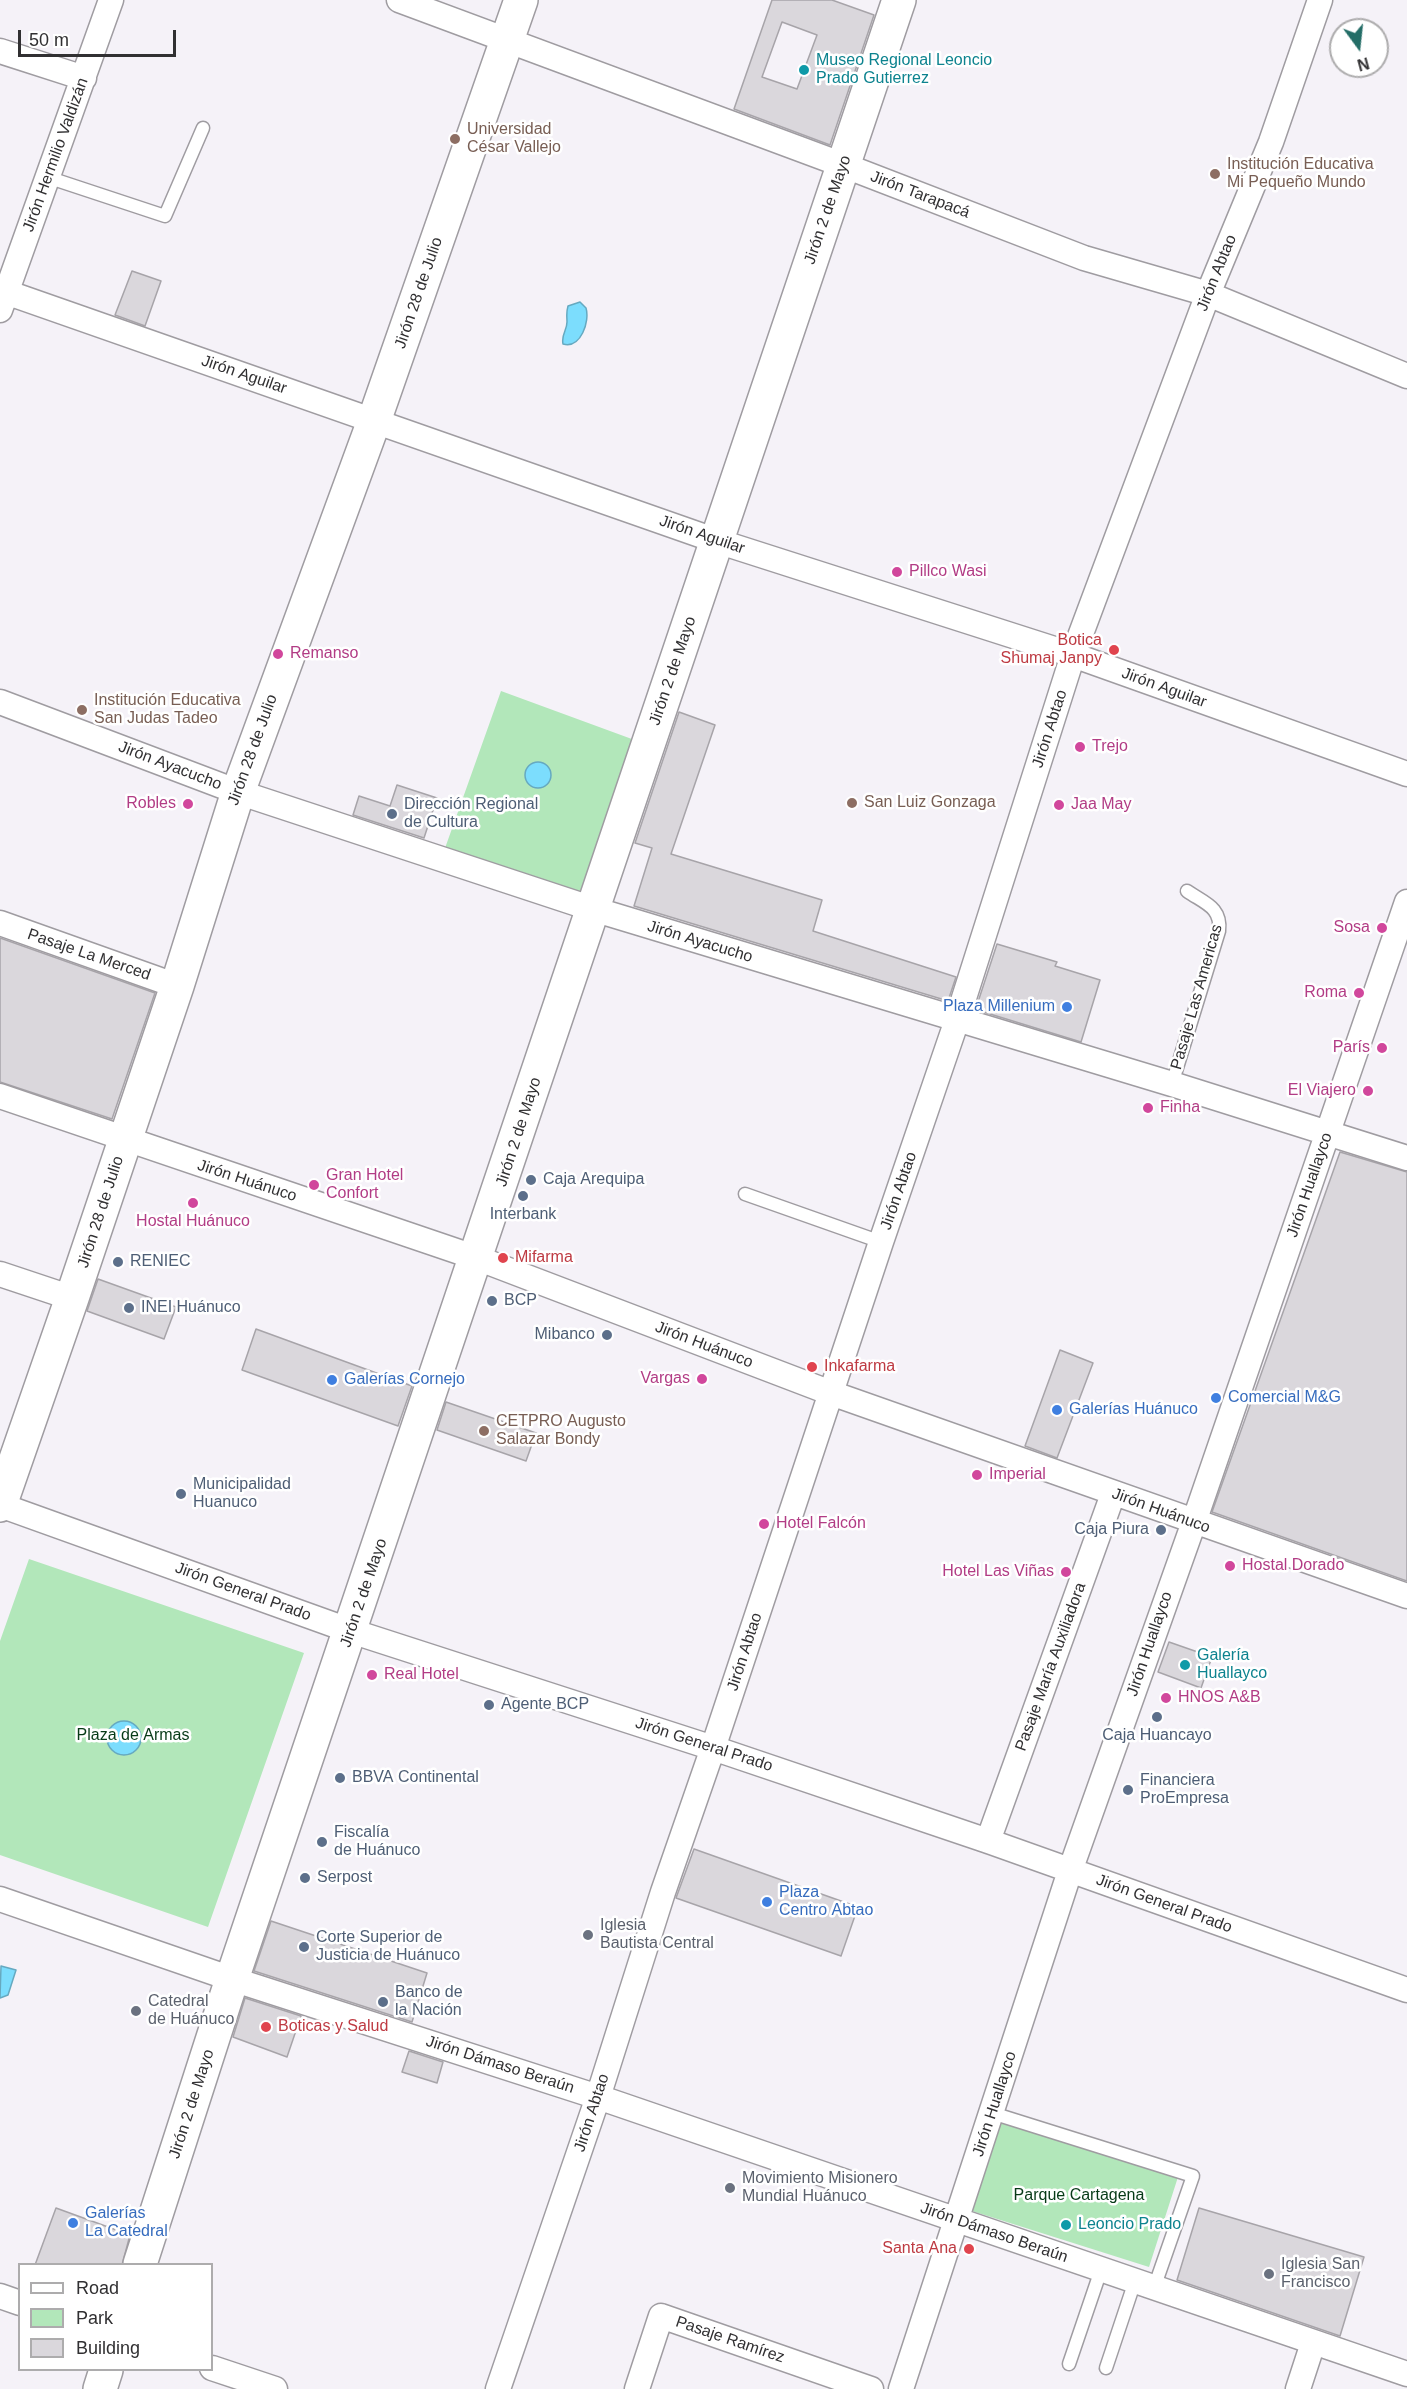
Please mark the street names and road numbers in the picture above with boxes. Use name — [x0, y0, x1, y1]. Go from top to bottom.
street label: Jirón Hermilio Valdizán — [19, 75, 93, 235]
street label: Jirón 2 de Mayo — [800, 153, 856, 267]
street label: Jirón Tarapacá — [868, 167, 972, 223]
street label: Jirón Abtao — [1193, 232, 1241, 314]
street label: Jirón 28 de Julio — [391, 235, 447, 351]
street label: Jirón Aguilar — [199, 351, 289, 399]
street label: Jirón Aguilar — [657, 511, 747, 559]
street label: Jirón 2 de Mayo — [645, 614, 701, 728]
street label: Jirón Aguilar — [1119, 664, 1209, 712]
street label: Jirón Abtao — [1028, 688, 1072, 770]
street label: Jirón 28 de Julio — [224, 692, 282, 808]
street label: Jirón Ayacucho — [116, 737, 224, 795]
street label: Jirón Ayacucho — [645, 917, 755, 967]
street label: Pasaje Las Americas — [1167, 922, 1227, 1072]
street label: Pasaje La Merced — [25, 925, 153, 985]
street label: Jirón 2 de Mayo — [492, 1075, 546, 1189]
street label: Jirón Huallayco — [1283, 1130, 1337, 1240]
street label: Jirón Abtao — [877, 1150, 921, 1232]
street label: Jirón 28 de Julio — [74, 1154, 128, 1270]
street label: Jirón Huánuco — [195, 1156, 299, 1206]
street label: Jirón Huánuco — [652, 1318, 756, 1372]
street label: Jirón Huánuco — [1109, 1484, 1213, 1538]
street label: Jirón 2 de Mayo — [336, 1536, 392, 1650]
street label: Jirón General Prado — [172, 1558, 314, 1626]
street label: Pasaje María Auxiliadora — [1012, 1580, 1090, 1754]
street label: Jirón Huallayco — [1123, 1589, 1177, 1699]
street label: Jirón Abtao — [723, 1611, 767, 1693]
street label: Jirón General Prado — [633, 1714, 775, 1776]
street label: Jirón General Prado — [1093, 1870, 1235, 1938]
street label: Jirón Dámaso Beraún — [423, 2032, 577, 2098]
street label: Jirón 2 de Mayo — [165, 2047, 219, 2161]
street label: Jirón Huallayco — [969, 2049, 1021, 2159]
street label: Jirón Abtao — [570, 2072, 614, 2154]
street label: Jirón Dámaso Beraún — [918, 2199, 1070, 2267]
street label: Pasaje Ramírez — [673, 2312, 787, 2368]

